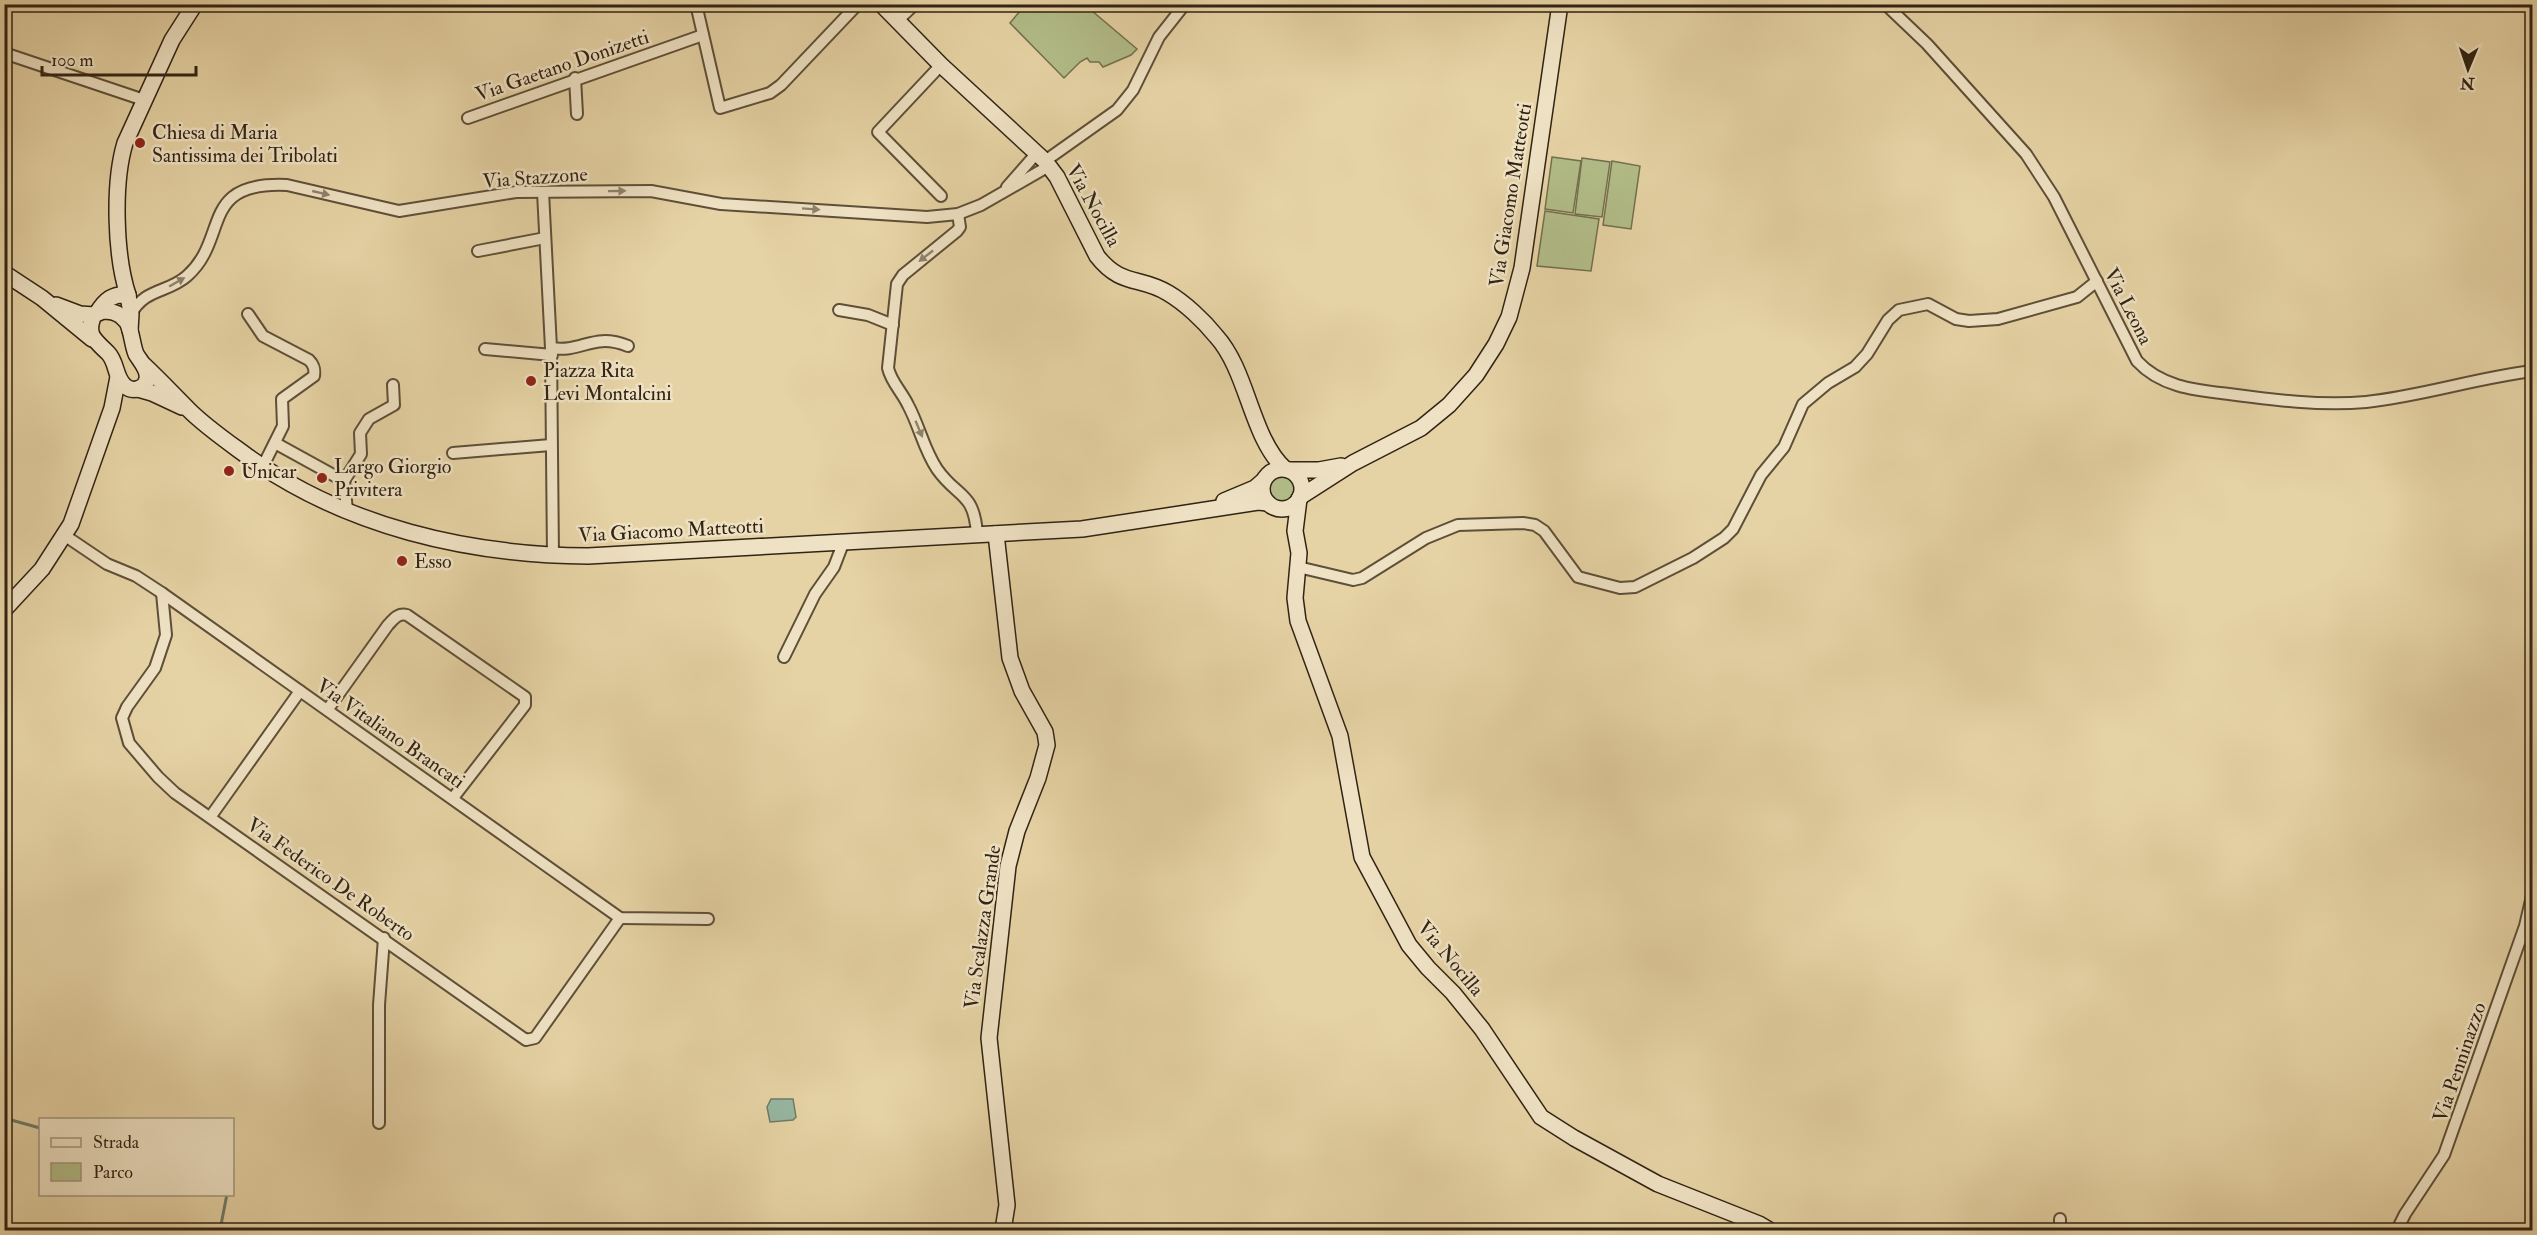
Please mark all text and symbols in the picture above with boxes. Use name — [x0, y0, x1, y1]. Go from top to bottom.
street label: Via Gaetano Donizetti — [472, 24, 652, 107]
scale bar — [42, 39, 196, 77]
north arrow — [2438, 39, 2498, 99]
text: 100 m — [51, 49, 94, 72]
text: N — [2459, 73, 2476, 93]
street label: Via Giacomo Matteotti — [1484, 101, 1537, 289]
place label: Chiesa di Maria Santissima dei Tribolati — [152, 120, 338, 168]
marker: Chiesa di Maria Santissima dei Tribolati — [133, 136, 147, 150]
street label: Via Nocilla — [1061, 159, 1127, 252]
street label: Via Stazzone — [482, 161, 588, 194]
one-way arrow — [608, 186, 627, 196]
one-way arrow — [312, 189, 330, 199]
one-way arrow — [801, 205, 820, 214]
one-way arrow — [918, 249, 934, 262]
street label: Via Leona — [2099, 264, 2159, 349]
one-way arrow — [169, 276, 185, 287]
place label: Piazza Rita Levi Montalcini — [543, 358, 672, 406]
marker: Piazza Rita Levi Montalcini — [524, 374, 538, 388]
one-way arrow — [914, 421, 923, 438]
place label: Largo Giorgio Privitera — [334, 454, 451, 502]
place label: Unicar — [241, 459, 297, 484]
marker: Unicar — [222, 464, 236, 478]
marker: Largo Giorgio Privitera — [315, 471, 329, 485]
street label: Via Giacomo Matteotti — [578, 513, 764, 548]
place label: Esso — [414, 549, 452, 574]
marker: Esso — [395, 554, 409, 568]
street label: Via Vitaliano Brancati — [312, 673, 470, 794]
street label: Via Federico De Roberto — [242, 812, 419, 947]
street label: Via Scalazza Grande — [959, 843, 1006, 1011]
street label: Via Nocilla — [1412, 916, 1490, 1002]
street label: Via Penninazzo — [2427, 999, 2492, 1125]
legend — [39, 1118, 234, 1196]
text: Strada — [93, 1131, 140, 1154]
text: Parco — [93, 1161, 133, 1184]

